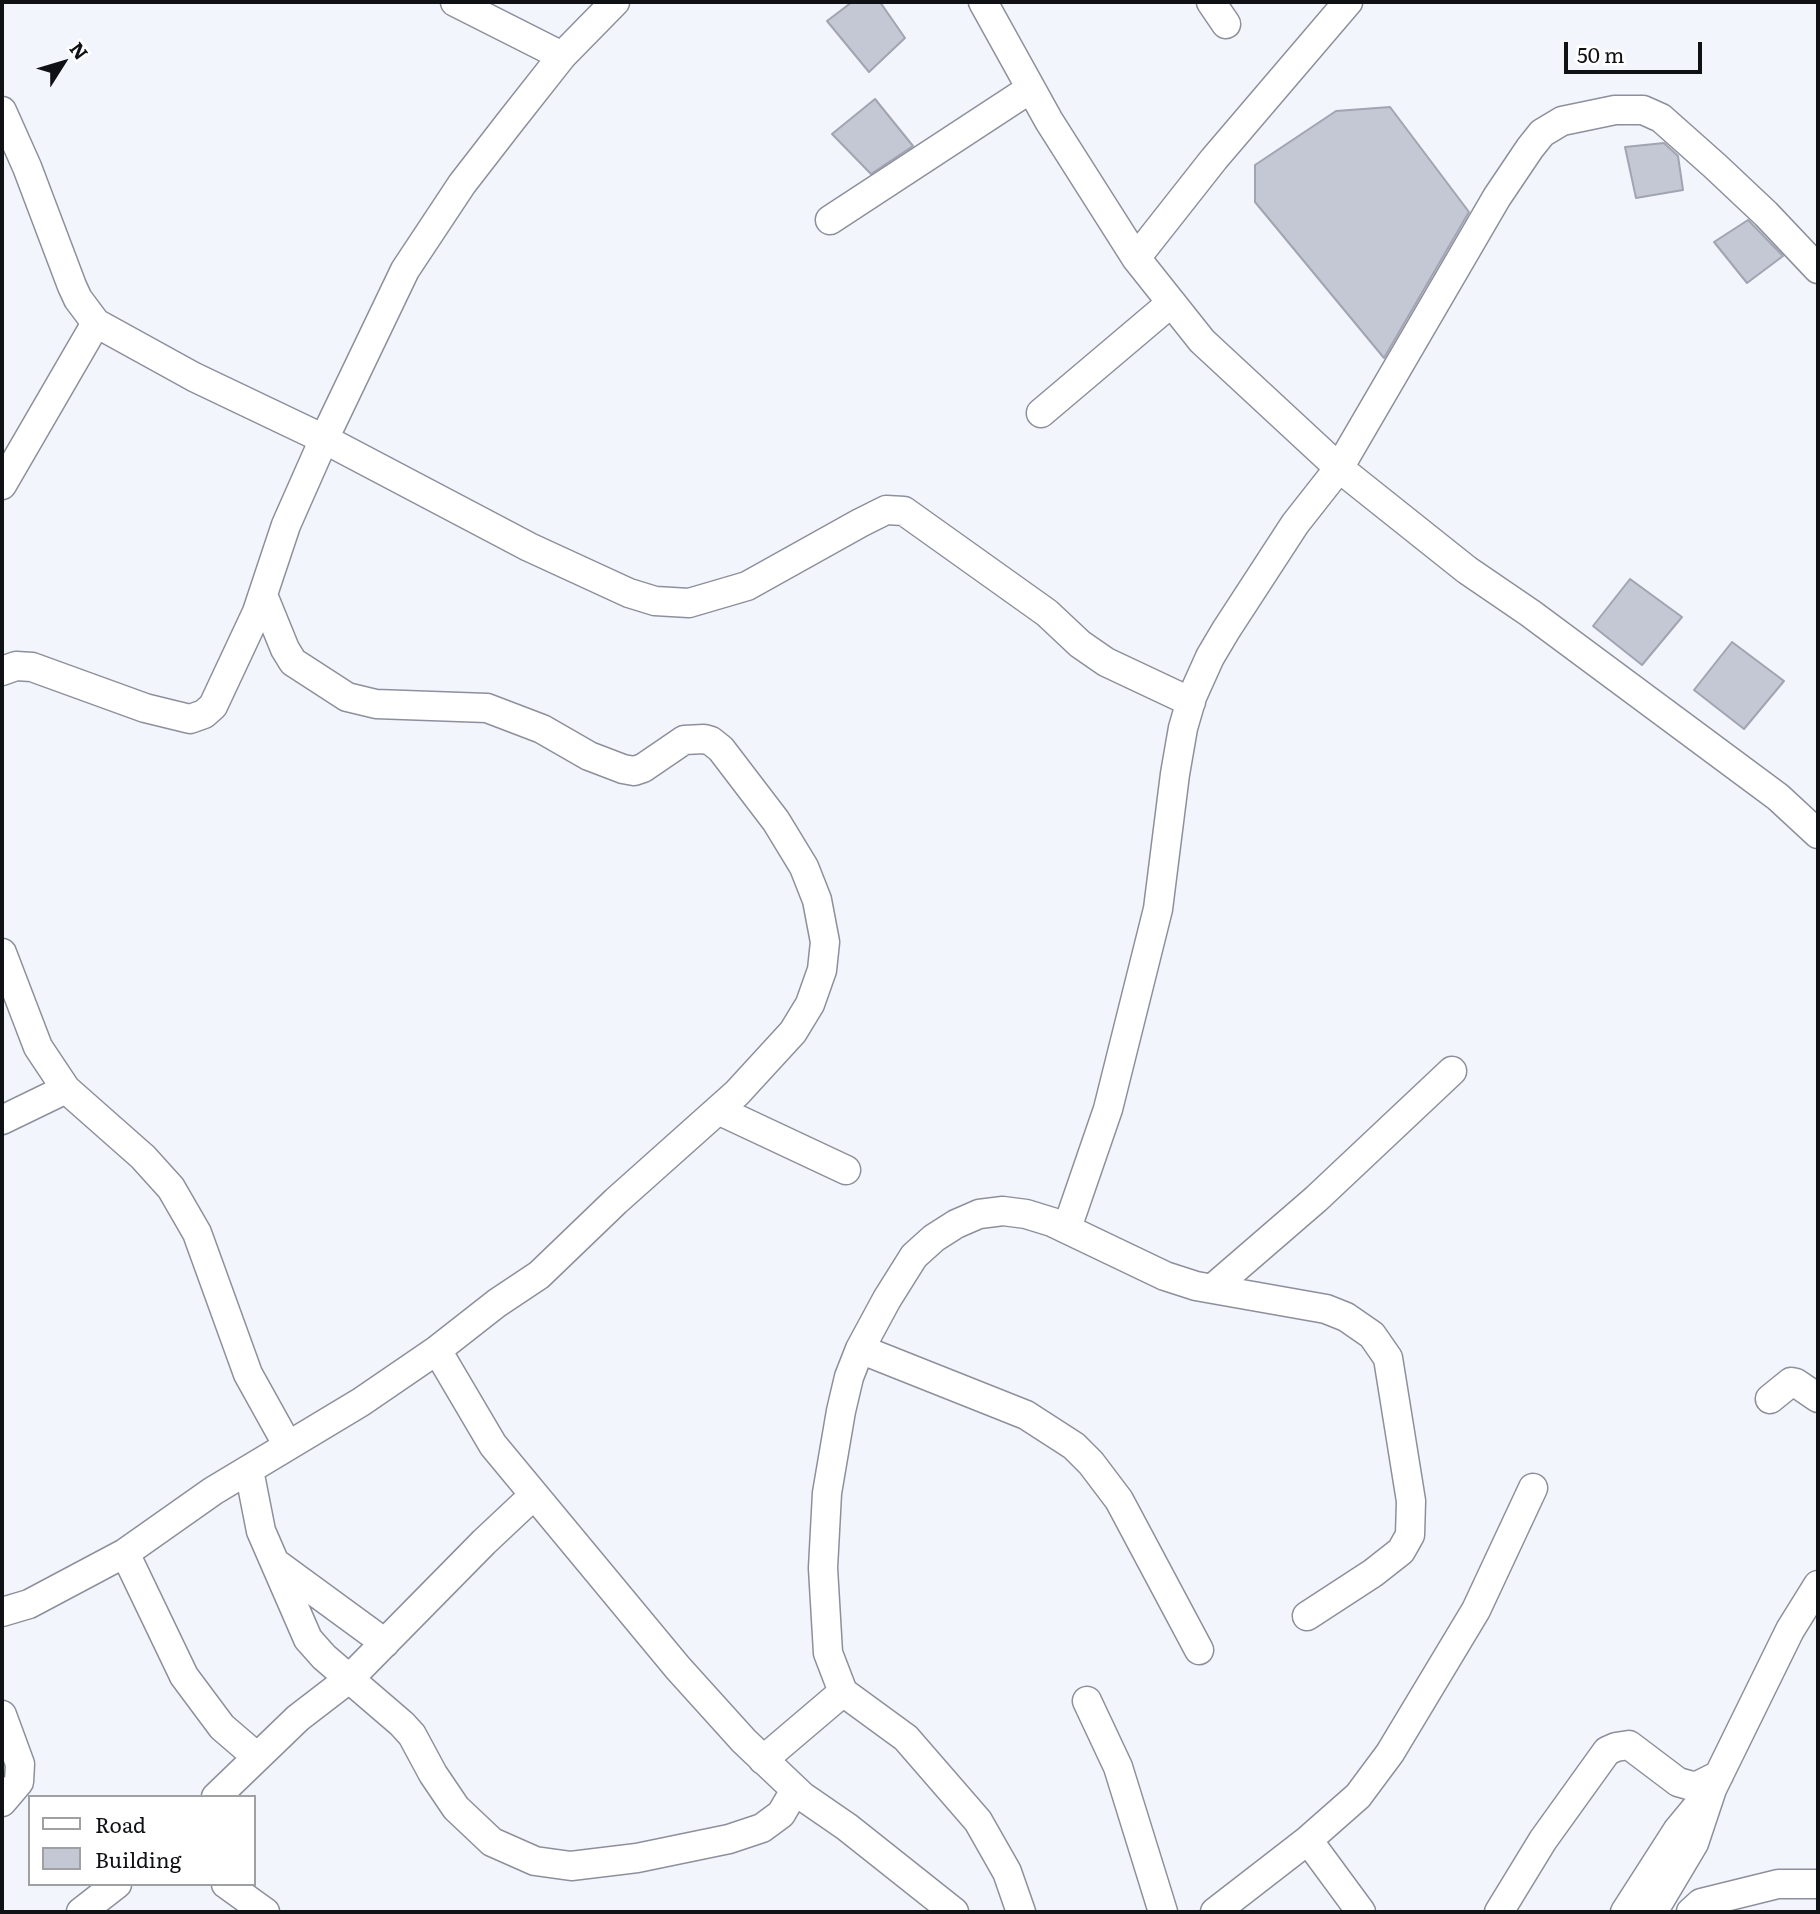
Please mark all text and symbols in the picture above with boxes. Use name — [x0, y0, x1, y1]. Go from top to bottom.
north arrow — [28, 28, 98, 98]
scale bar — [1568, 28, 1706, 72]
text: N — [64, 36, 96, 65]
text: 50 m — [1577, 38, 1624, 69]
legend — [28, 1795, 256, 1886]
text: Road — [95, 1808, 146, 1839]
text: Building — [95, 1843, 181, 1874]

